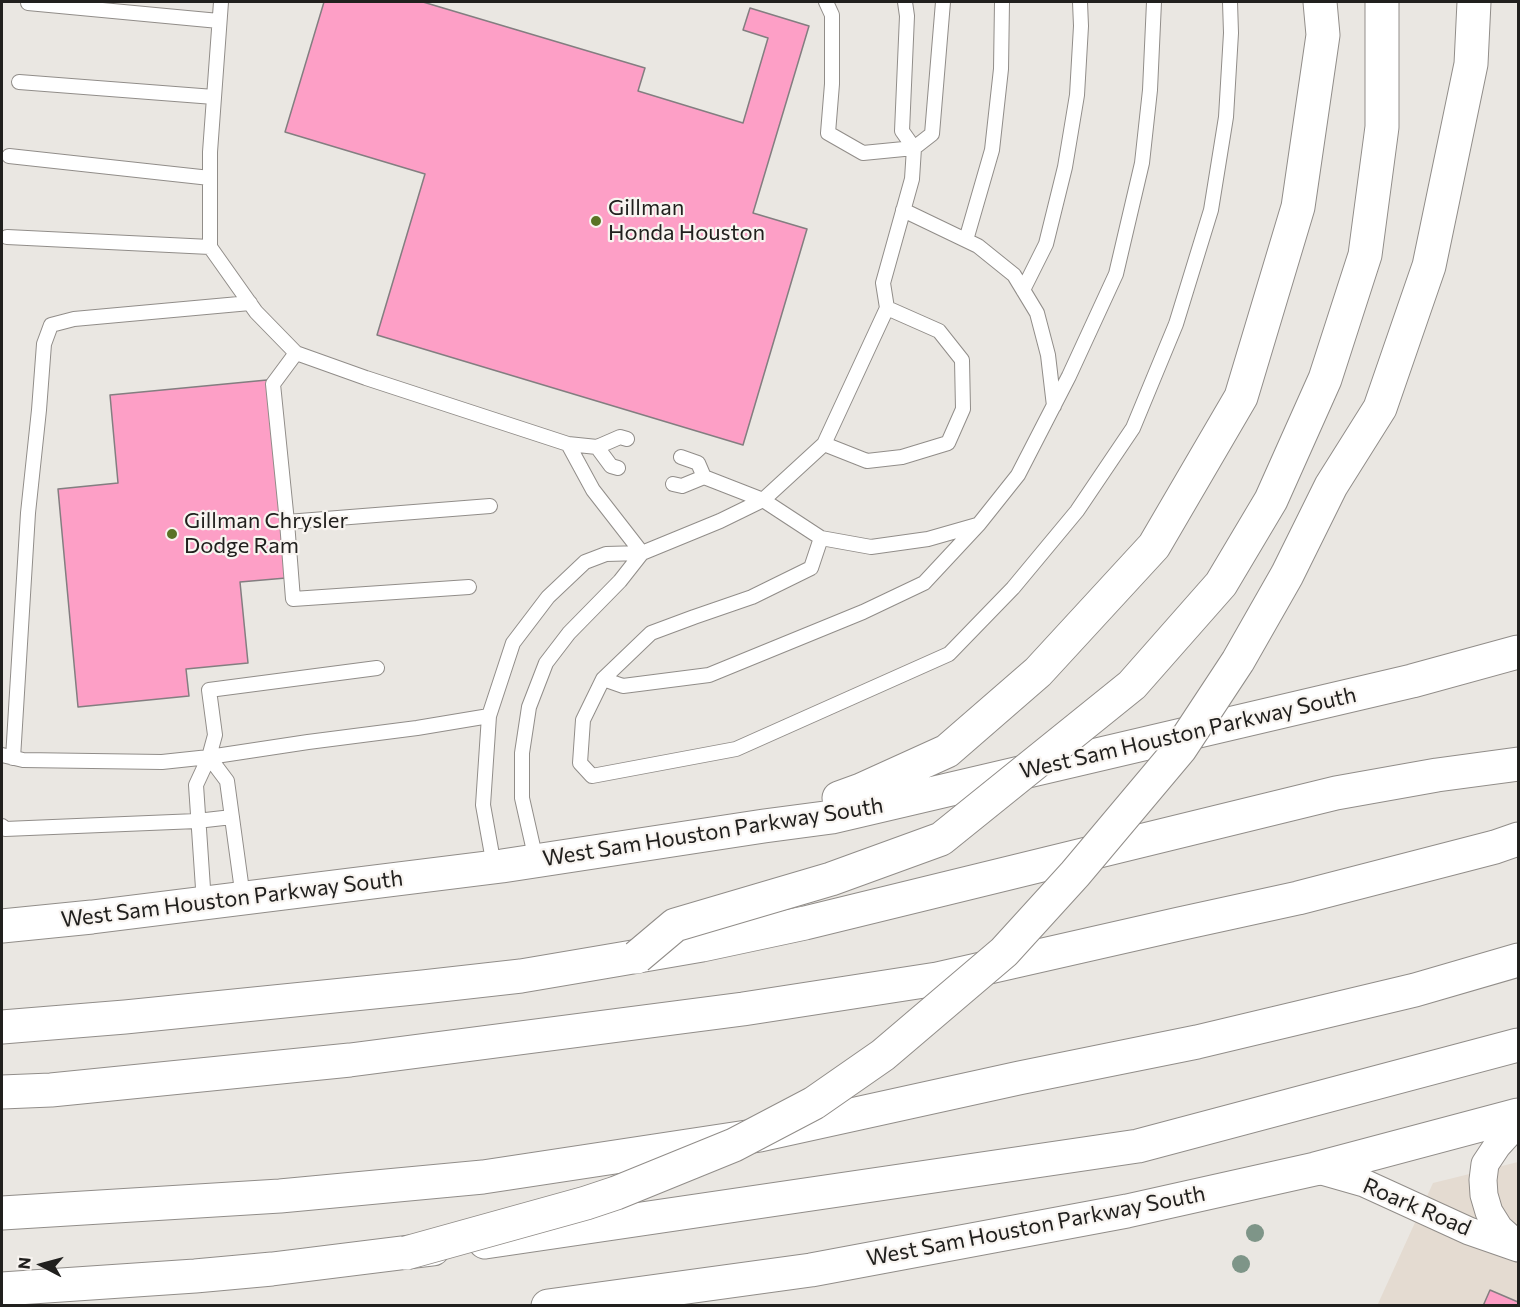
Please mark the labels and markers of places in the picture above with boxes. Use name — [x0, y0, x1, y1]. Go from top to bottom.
place label: Gillman Honda Houston — [608, 195, 765, 246]
marker: Gillman Honda Houston — [589, 214, 603, 228]
place label: Gillman Chrysler Dodge Ram — [184, 508, 348, 560]
marker: Gillman Chrysler Dodge Ram — [165, 527, 179, 541]

